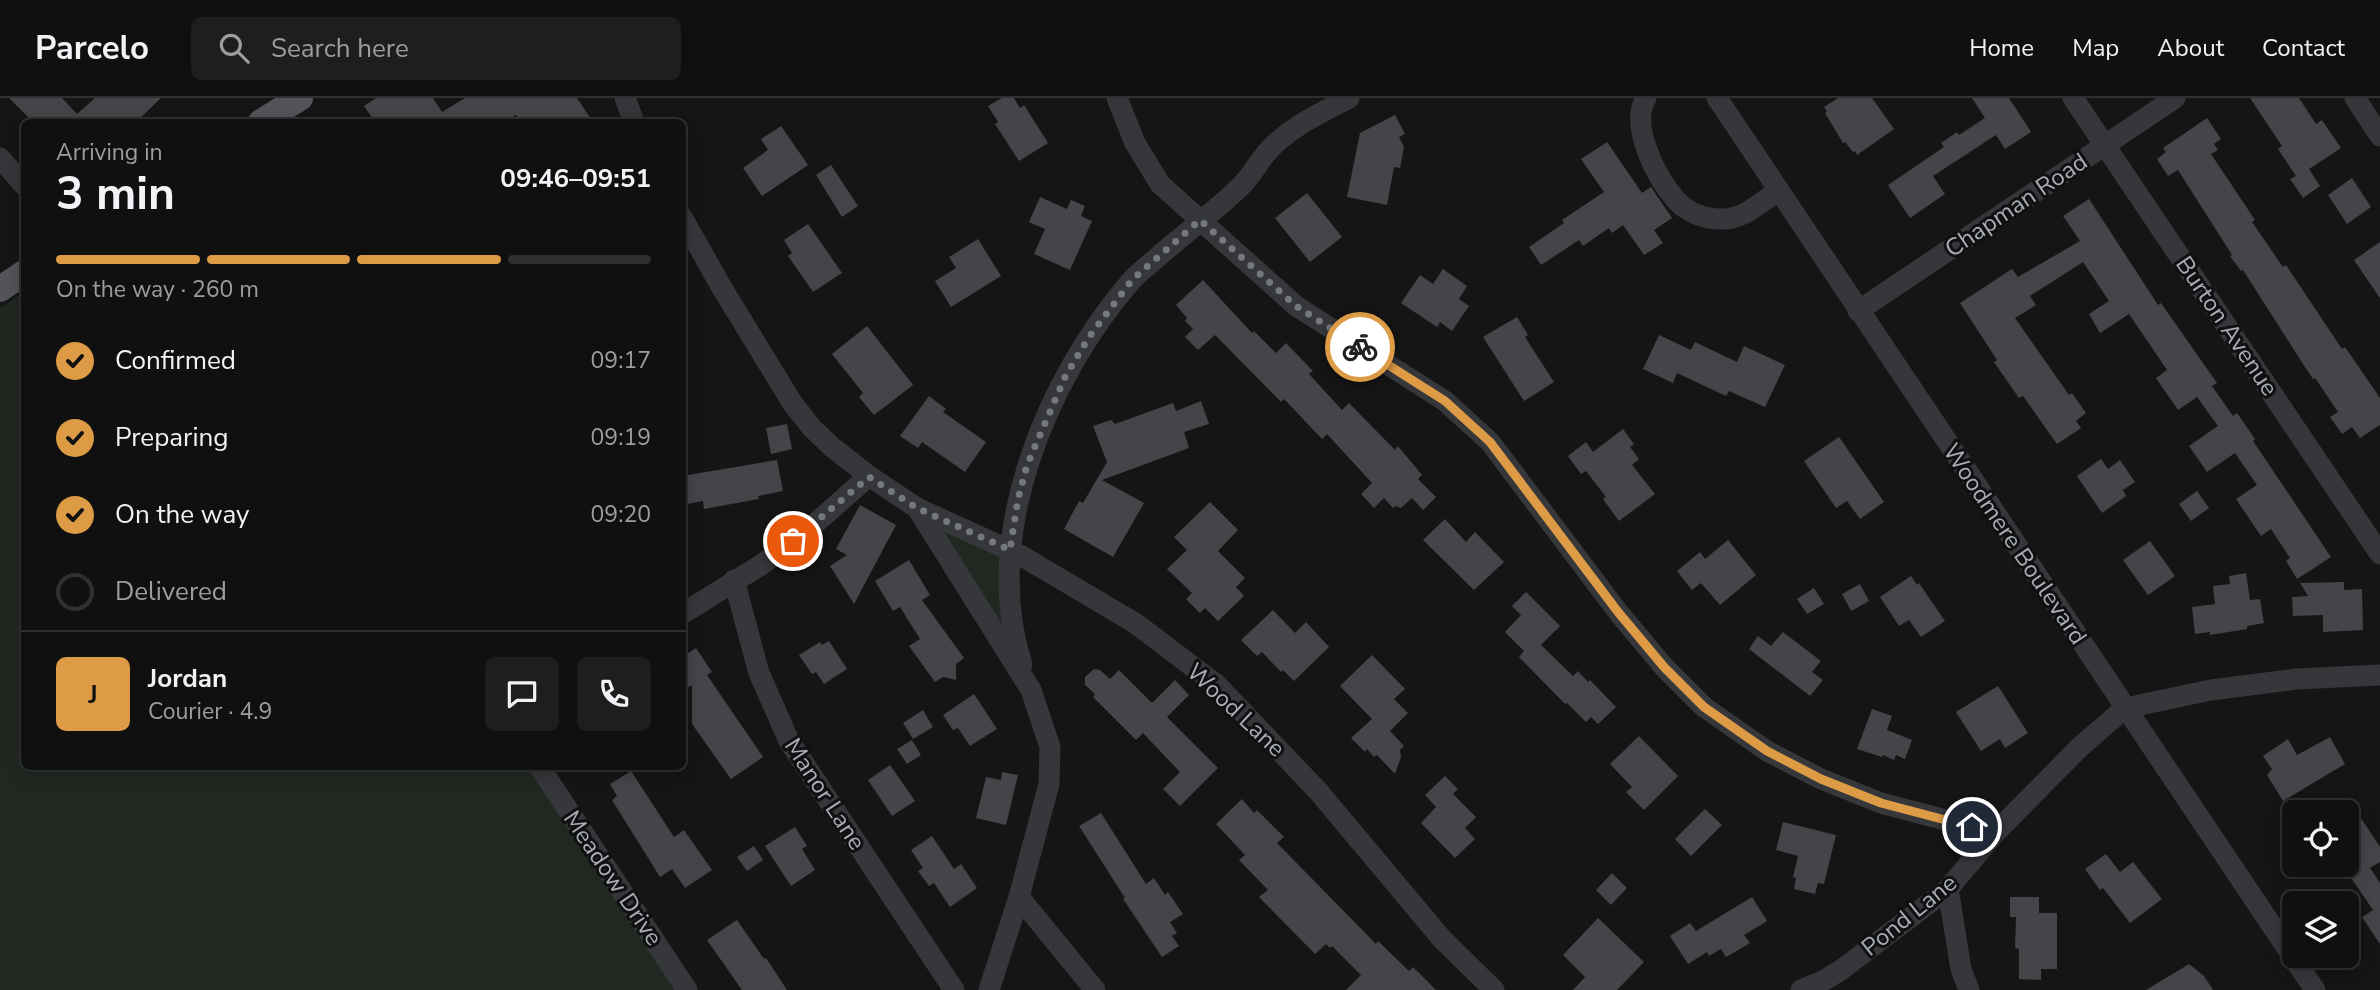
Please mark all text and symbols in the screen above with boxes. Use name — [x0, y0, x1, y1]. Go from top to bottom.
search box — [191, 17, 681, 80]
text: Parcelo — [35, 26, 149, 71]
icon: search — [215, 29, 253, 67]
text: Search here — [271, 31, 409, 66]
text: Home — [1969, 32, 2034, 64]
text: Map — [2072, 32, 2119, 64]
text: About — [2157, 32, 2224, 64]
text: Contact — [2262, 32, 2345, 64]
text: Arriving in — [56, 137, 163, 168]
street label: Chapman Road — [1938, 145, 2094, 265]
text: 09:46–09:51 — [500, 161, 651, 196]
text: 3 min — [56, 162, 175, 225]
street label: Burton Avenue — [2168, 250, 2286, 402]
text: On the way · 260 m — [56, 274, 259, 305]
courier — [1325, 312, 1395, 382]
icon: bike — [1341, 328, 1379, 366]
icon: check — [56, 342, 94, 380]
text: Confirmed — [115, 343, 236, 378]
text: 09:17 — [591, 345, 651, 376]
icon: check — [56, 419, 94, 457]
text: Preparing — [115, 420, 228, 455]
text: 09:19 — [591, 422, 651, 453]
street label: Woodmere Boulevard — [1936, 437, 2094, 651]
icon: check — [56, 496, 94, 534]
text: On the way — [115, 497, 249, 532]
text: 09:20 — [591, 499, 651, 530]
pin — [763, 511, 823, 571]
icon: bag — [774, 522, 812, 560]
text: Delivered — [115, 574, 227, 609]
street label: Wood Lane — [1180, 656, 1292, 764]
button: chat — [485, 657, 559, 731]
button: phone — [577, 657, 651, 731]
text: Jordan — [148, 661, 227, 696]
text: J — [88, 677, 98, 712]
text: Courier · 4.9 — [148, 696, 272, 727]
street label: Manor Lane — [777, 732, 873, 856]
pin — [1942, 797, 2002, 857]
map controls — [2282, 800, 2359, 968]
button: locate — [2282, 800, 2359, 877]
street label: Meadow Drive — [556, 804, 670, 952]
icon: home — [1953, 808, 1991, 846]
street label: Pond Lane — [1855, 867, 1963, 963]
button: layers — [2282, 891, 2359, 968]

